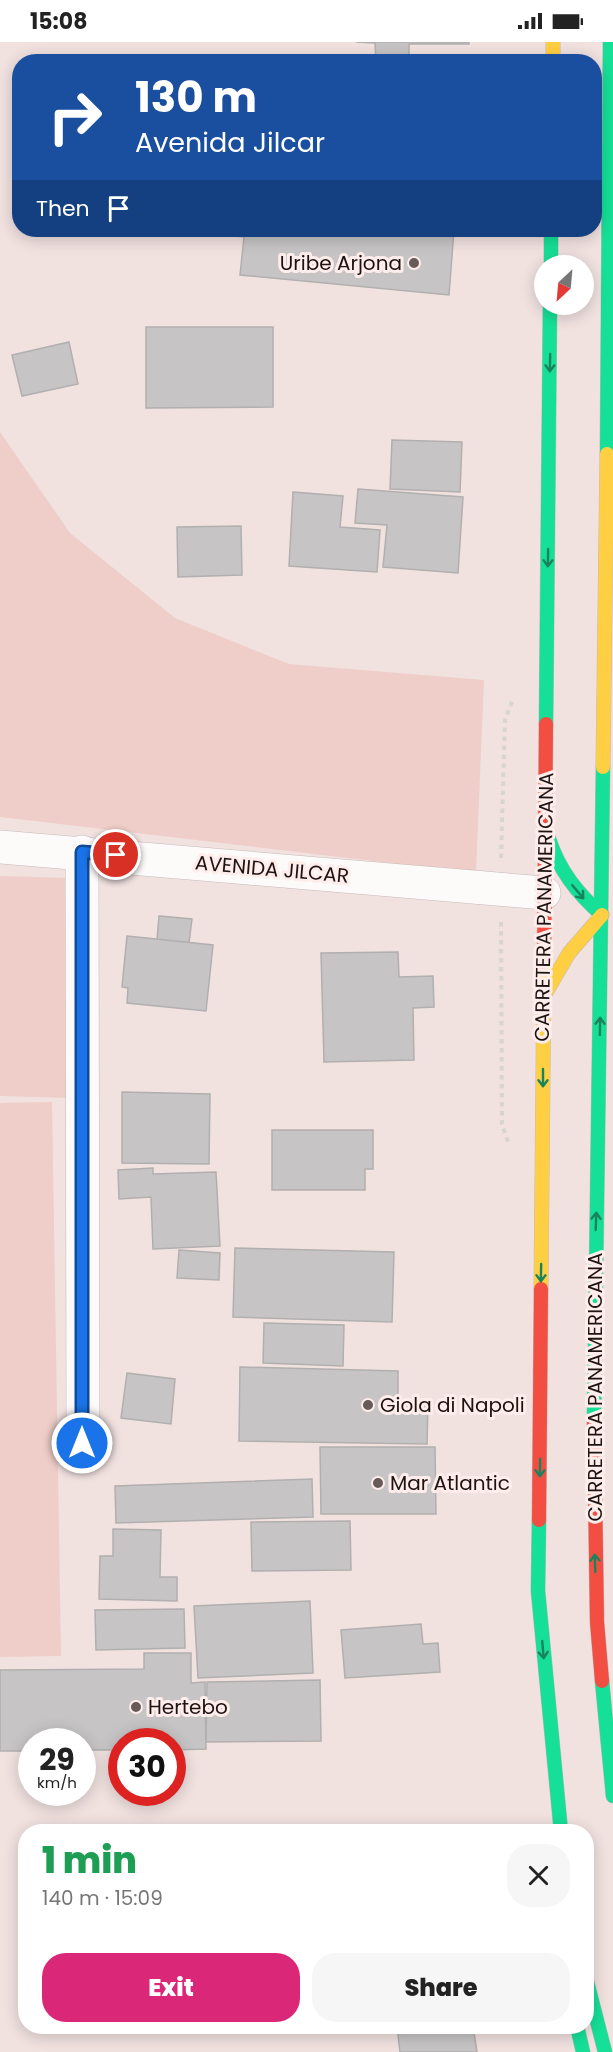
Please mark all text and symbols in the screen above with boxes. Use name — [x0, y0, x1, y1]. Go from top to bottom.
text: 15:08 — [30, 6, 87, 37]
text: 130 m — [135, 68, 257, 127]
icon: right — [36, 78, 114, 156]
text: Avenida Jilcar — [135, 124, 325, 161]
icon: arrive — [102, 192, 135, 225]
text: Then — [36, 193, 90, 224]
place label: Uribe Arjona — [280, 249, 402, 277]
north arrow — [534, 255, 594, 315]
map controls — [534, 255, 594, 315]
marker: Uribe Arjona — [407, 256, 421, 270]
one-way arrow — [544, 352, 556, 372]
one-way arrow — [542, 547, 553, 567]
street label: CARRETERA PANAMERICANA — [528, 772, 560, 1042]
pin — [90, 829, 141, 880]
icon: arrive — [99, 838, 132, 871]
street label: AVENIDA JILCAR — [194, 848, 350, 890]
one-way arrow — [571, 884, 584, 900]
one-way arrow — [594, 1017, 606, 1037]
one-way arrow — [537, 1067, 549, 1087]
one-way arrow — [591, 1212, 602, 1232]
street label: CARRETERA PANAMERICANA — [581, 1252, 609, 1522]
one-way arrow — [535, 1262, 547, 1282]
place label: Giola di Napoli — [380, 1391, 525, 1419]
marker: Giola di Napoli — [361, 1398, 375, 1412]
position arrow — [50, 1411, 114, 1475]
one-way arrow — [534, 1457, 545, 1477]
place label: Mar Atlantic — [390, 1469, 510, 1497]
marker: Mar Atlantic — [371, 1476, 385, 1490]
one-way arrow — [590, 1554, 601, 1574]
one-way arrow — [538, 1639, 549, 1659]
place label: Hertebo — [148, 1693, 228, 1721]
marker: Hertebo — [129, 1700, 143, 1714]
speed limit sign: 30 — [108, 1728, 186, 1806]
text: 29 — [39, 1738, 75, 1781]
text: km/h — [37, 1772, 77, 1793]
text: 1 min — [42, 1835, 137, 1886]
button: close — [507, 1844, 570, 1907]
text: 140 m · 15:09 — [42, 1884, 163, 1912]
button: Exit — [42, 1953, 300, 2022]
button: Share — [312, 1953, 570, 2022]

